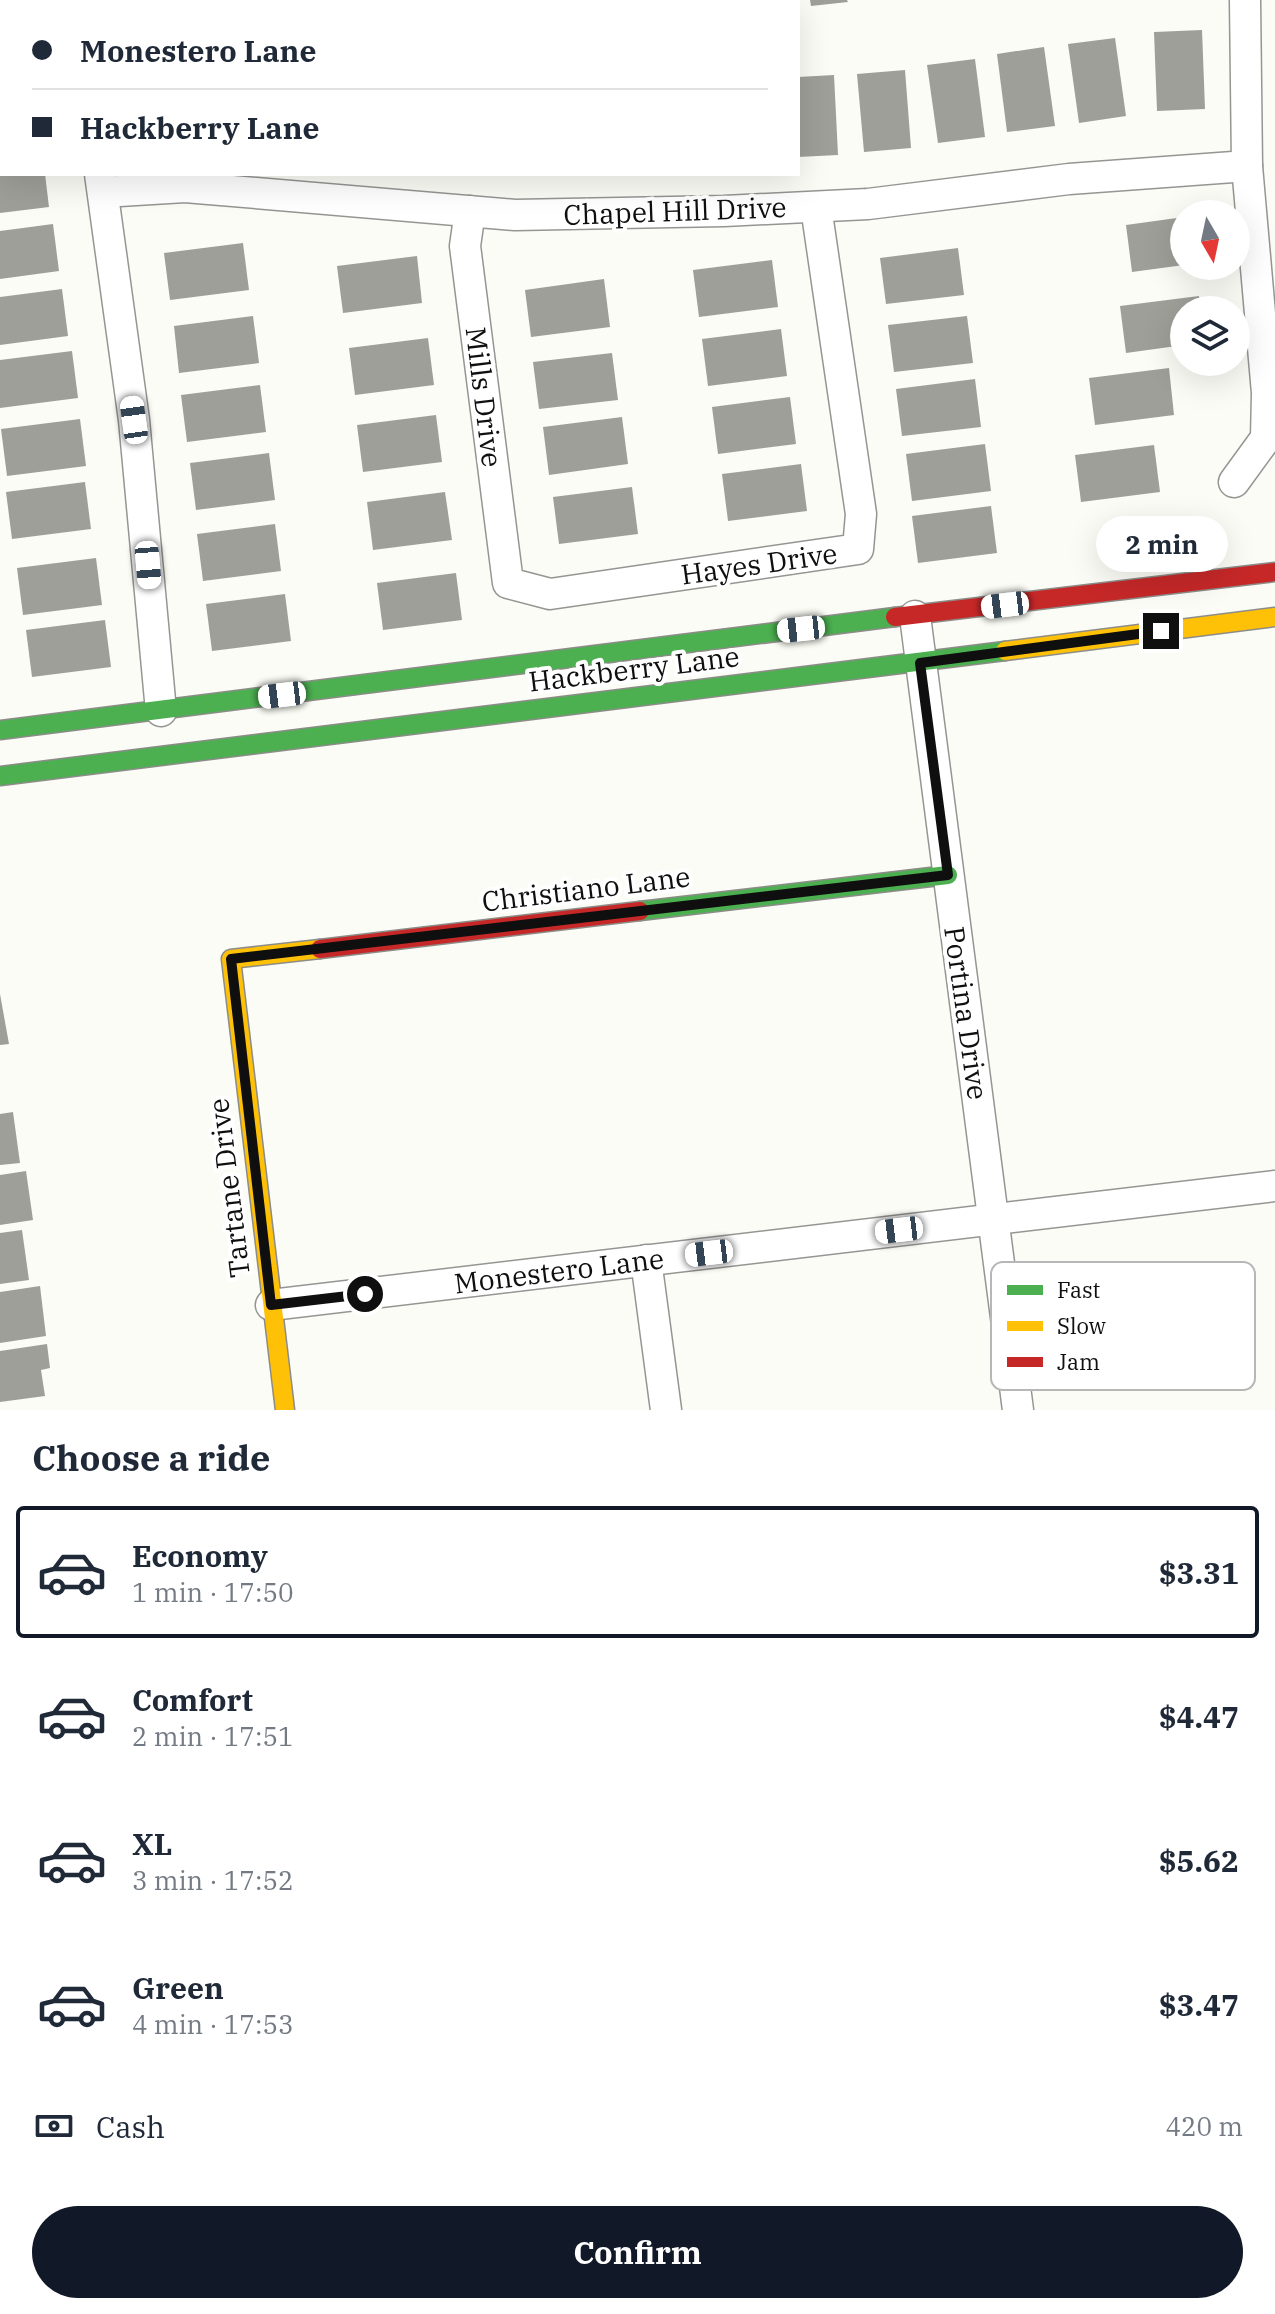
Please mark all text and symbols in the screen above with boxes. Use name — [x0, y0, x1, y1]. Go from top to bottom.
text: Monestero Lane — [80, 31, 316, 70]
text: Hackberry Lane — [80, 108, 320, 147]
street label: Chapel Hill Drive — [563, 188, 787, 233]
north arrow — [1170, 200, 1250, 280]
map controls — [1170, 200, 1250, 376]
button: layers — [1170, 296, 1250, 376]
street label: Mills Drive — [458, 325, 511, 469]
car — [119, 395, 149, 445]
callout: 2 min — [1095, 515, 1227, 571]
text: 2 min — [1126, 527, 1198, 561]
street label: Hayes Drive — [678, 534, 840, 593]
car — [134, 540, 162, 590]
car — [980, 590, 1030, 620]
route end — [1143, 613, 1179, 649]
car — [776, 615, 826, 643]
street label: Hackberry Lane — [526, 637, 741, 700]
car — [257, 680, 307, 710]
street label: Christiano Lane — [480, 857, 692, 920]
street label: Portina Drive — [936, 924, 997, 1102]
street label: Tartane Drive — [199, 1096, 258, 1280]
car — [874, 1215, 924, 1245]
car — [684, 1238, 734, 1268]
street label: Monestero Lane — [452, 1239, 666, 1302]
legend — [991, 1262, 1255, 1390]
text: Fast — [1057, 1275, 1100, 1304]
route start — [347, 1276, 383, 1312]
text: Slow — [1057, 1311, 1106, 1340]
text: Jam — [1057, 1347, 1100, 1376]
text: Choose a ride — [32, 1434, 271, 1481]
icon: car — [36, 1536, 108, 1608]
text: Economy — [132, 1536, 268, 1575]
text: $3.31 — [1159, 1553, 1239, 1592]
text: 1 min · 17:50 — [132, 1575, 294, 1609]
icon: car — [36, 1680, 108, 1752]
text: Comfort — [132, 1680, 253, 1719]
text: $4.47 — [1159, 1697, 1239, 1736]
text: 2 min · 17:51 — [132, 1719, 294, 1753]
icon: car — [36, 1824, 108, 1896]
text: XL — [132, 1824, 172, 1863]
text: $5.62 — [1159, 1841, 1239, 1880]
text: 3 min · 17:52 — [132, 1863, 294, 1897]
icon: car — [36, 1968, 108, 2040]
text: Green — [132, 1968, 224, 2007]
text: $3.47 — [1159, 1985, 1239, 2024]
text: 4 min · 17:53 — [132, 2007, 294, 2041]
icon: cash — [32, 2104, 76, 2148]
text: Cash — [96, 2107, 165, 2146]
text: 420 m — [1165, 2109, 1243, 2143]
button: Confirm — [32, 2206, 1243, 2298]

